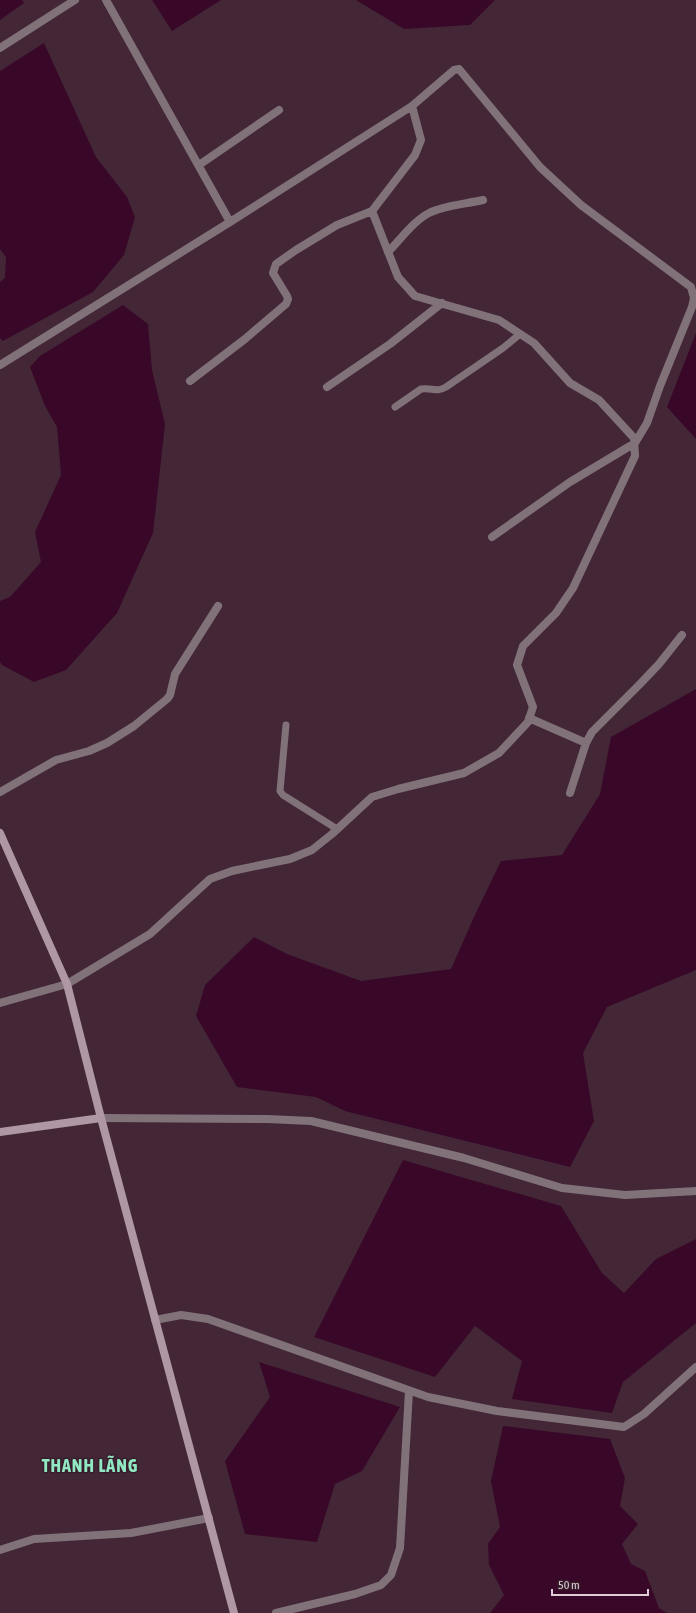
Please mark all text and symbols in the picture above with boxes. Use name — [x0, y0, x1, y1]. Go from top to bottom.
district label: THANH LÃNG — [42, 1455, 138, 1476]
scale bar — [552, 1571, 648, 1597]
text: 50 m — [558, 1578, 580, 1592]

